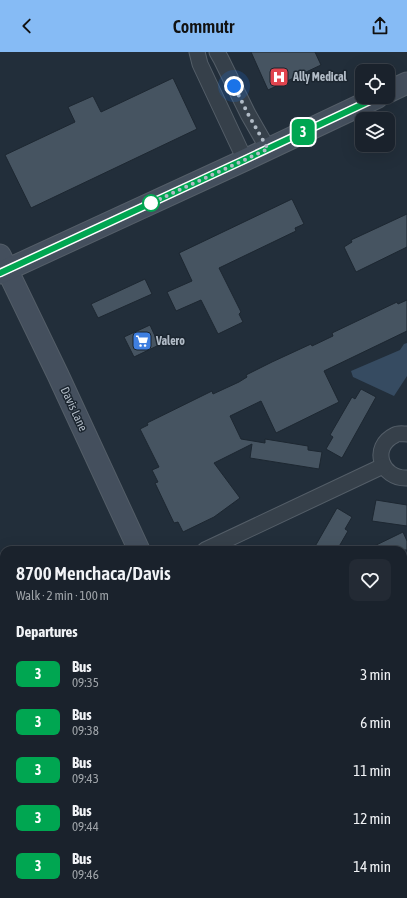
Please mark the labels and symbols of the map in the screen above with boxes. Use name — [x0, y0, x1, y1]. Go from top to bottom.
hospital icon: Ally Medical — [268, 66, 290, 88]
place label: Ally Medical — [292, 70, 348, 84]
your location — [224, 76, 244, 96]
line badge: 3 — [290, 119, 316, 145]
unlabelled marker — [142, 194, 160, 212]
supermarket icon: Valero — [131, 330, 153, 352]
place label: Valero — [155, 334, 185, 348]
street label: Davis Lane — [58, 385, 90, 433]

